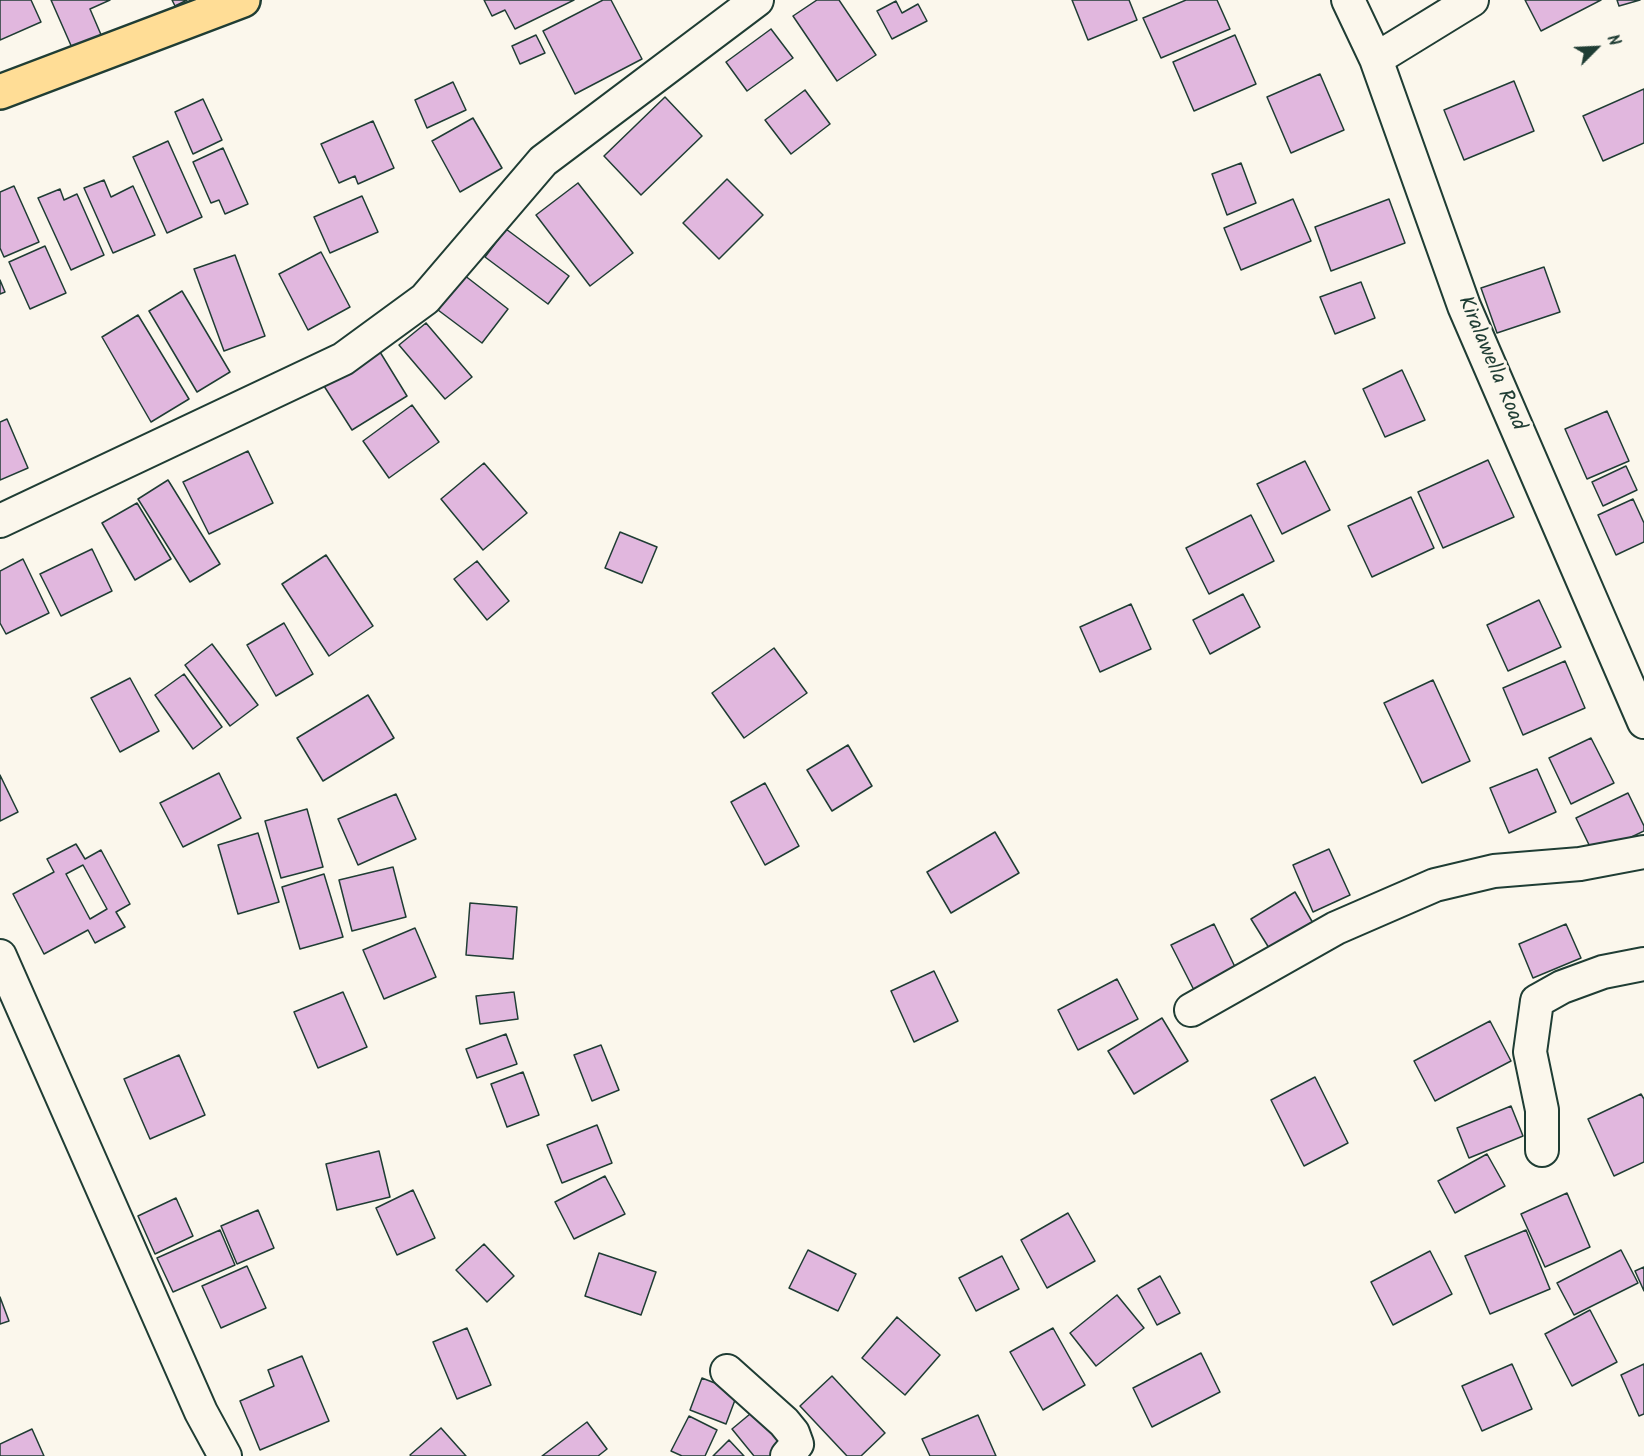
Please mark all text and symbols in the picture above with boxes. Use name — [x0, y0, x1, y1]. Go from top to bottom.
north arrow — [1566, 18, 1626, 78]
text: N — [1599, 31, 1626, 50]
street label: Kiralawella Road — [1450, 293, 1530, 435]

